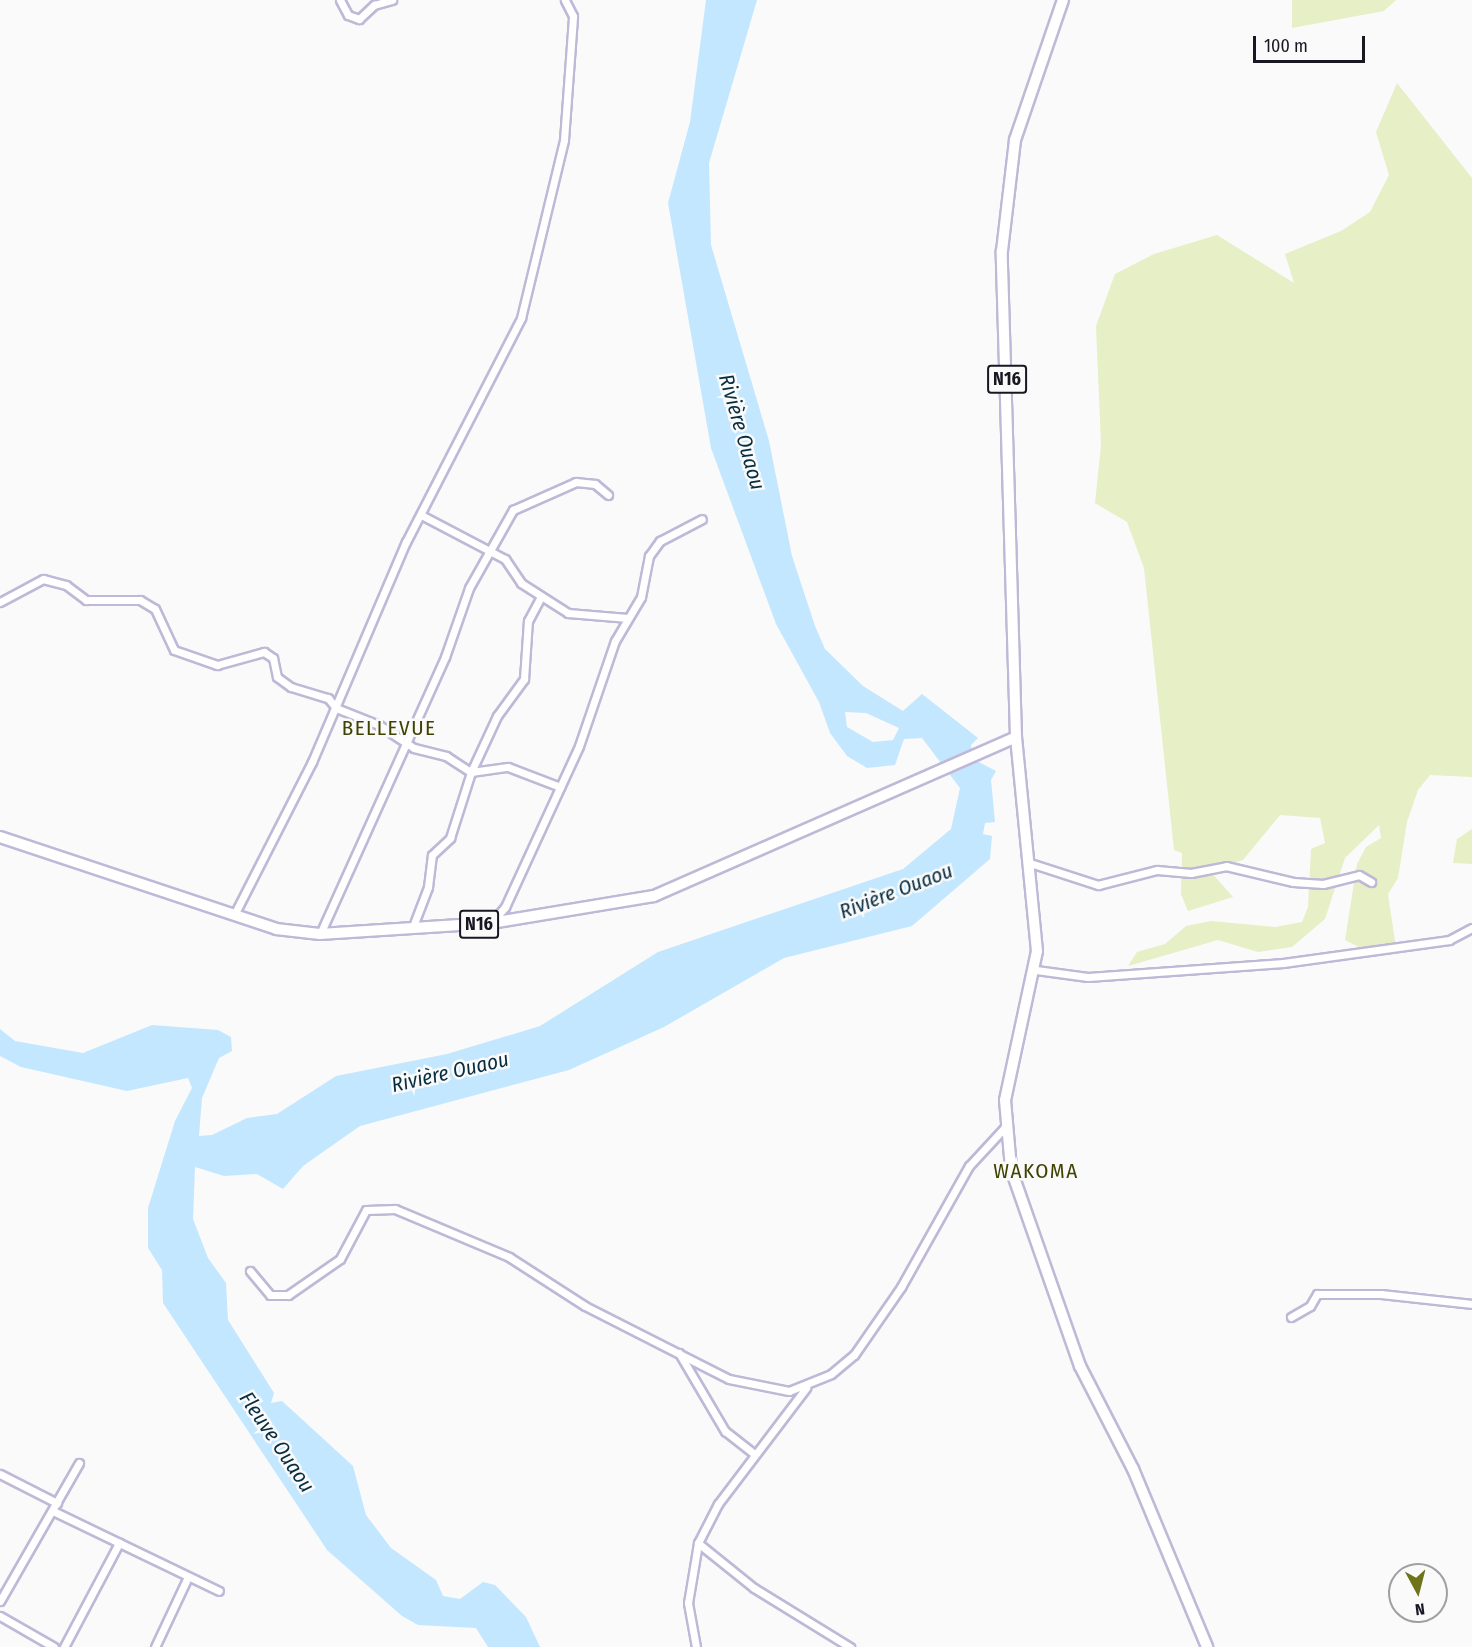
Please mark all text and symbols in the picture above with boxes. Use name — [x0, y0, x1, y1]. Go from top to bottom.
scale bar — [1256, 24, 1368, 62]
text: 100 m — [1264, 35, 1308, 57]
road number: N16 — [986, 364, 1028, 394]
water label: Rivière Ouaou — [713, 371, 771, 493]
district label: BELLEVUE — [342, 715, 436, 741]
water label: Rivière Ouaou — [836, 858, 956, 924]
road number: N16 — [458, 909, 500, 939]
water label: Rivière Ouaou — [389, 1046, 511, 1098]
district label: WAKOMA — [993, 1158, 1079, 1184]
water label: Fleuve Ouaou — [234, 1387, 320, 1497]
north arrow — [1388, 1563, 1448, 1623]
text: N — [1414, 1599, 1426, 1619]

